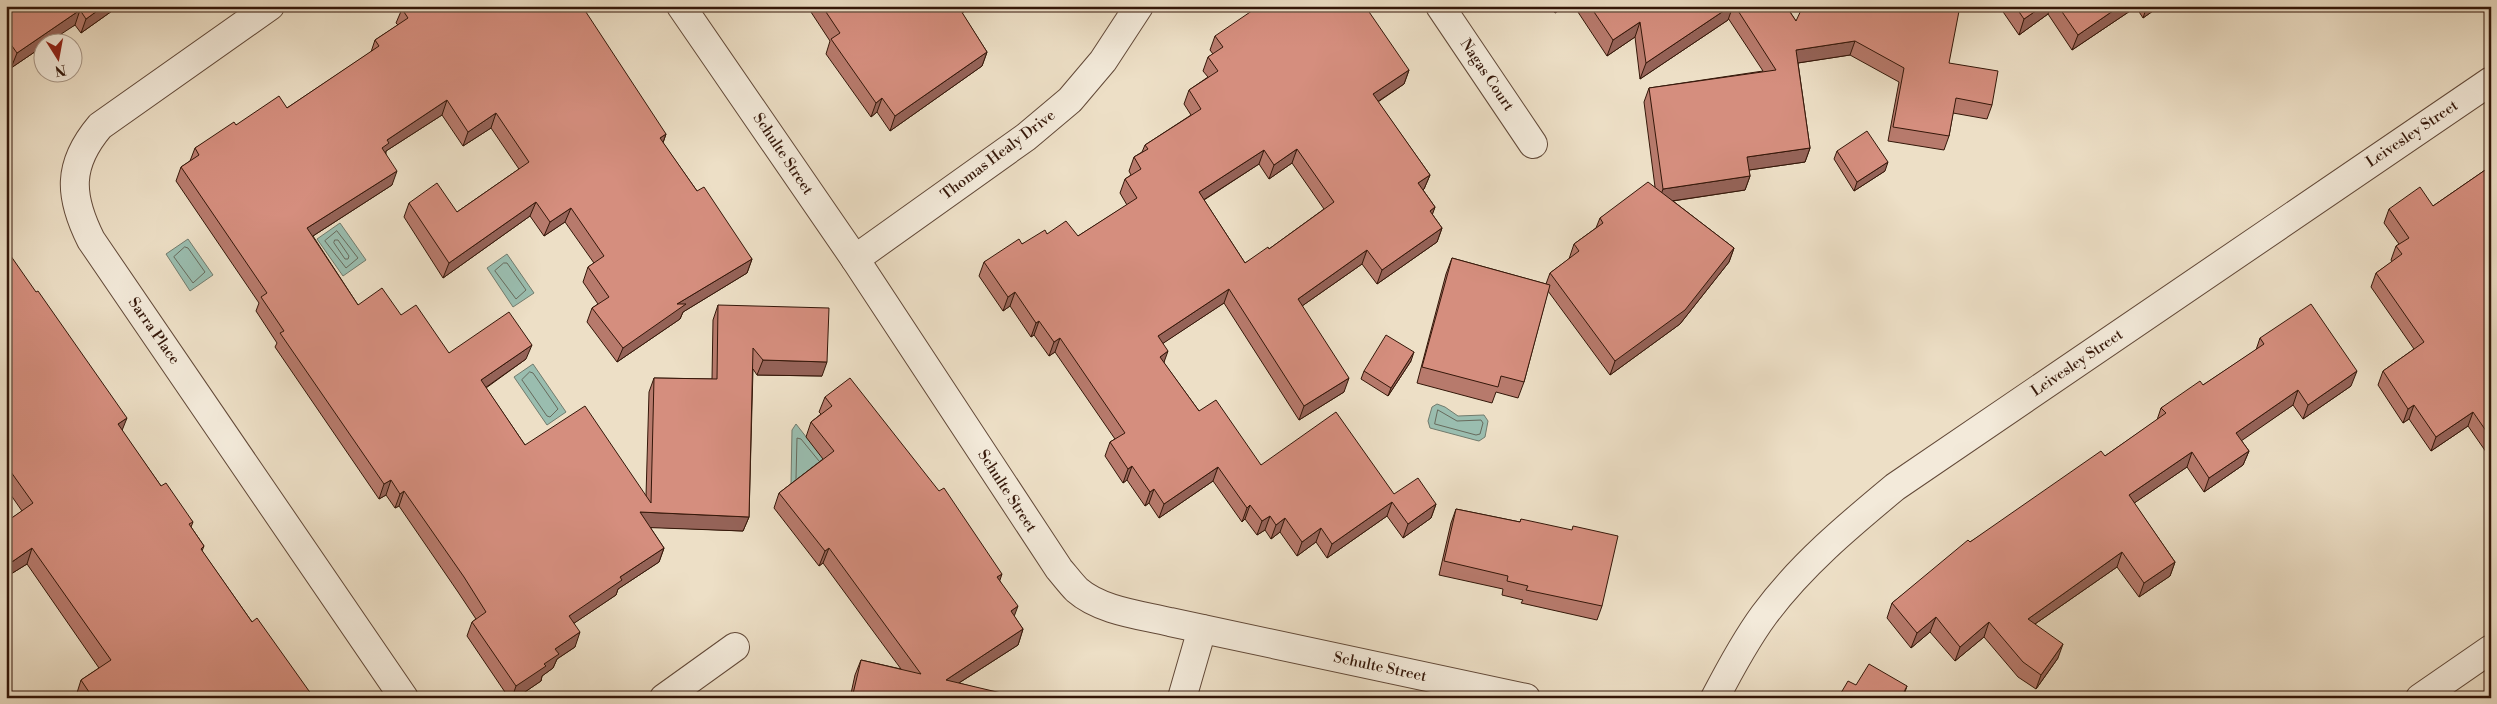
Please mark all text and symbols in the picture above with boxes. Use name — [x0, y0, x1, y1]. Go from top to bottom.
north arrow — [32, 32, 82, 82]
street label: Nagas Court — [1456, 35, 1518, 115]
text: N — [53, 60, 67, 80]
street label: Leivesley Street — [2362, 96, 2462, 172]
street label: Thomas Healy Drive — [937, 106, 1059, 204]
street label: Schulte Street — [749, 109, 818, 199]
street label: Sarra Place — [124, 294, 184, 368]
street label: Leivesley Street — [2027, 325, 2127, 401]
street label: Schulte Street — [973, 446, 1041, 536]
street label: Schulte Street — [1332, 648, 1429, 686]

